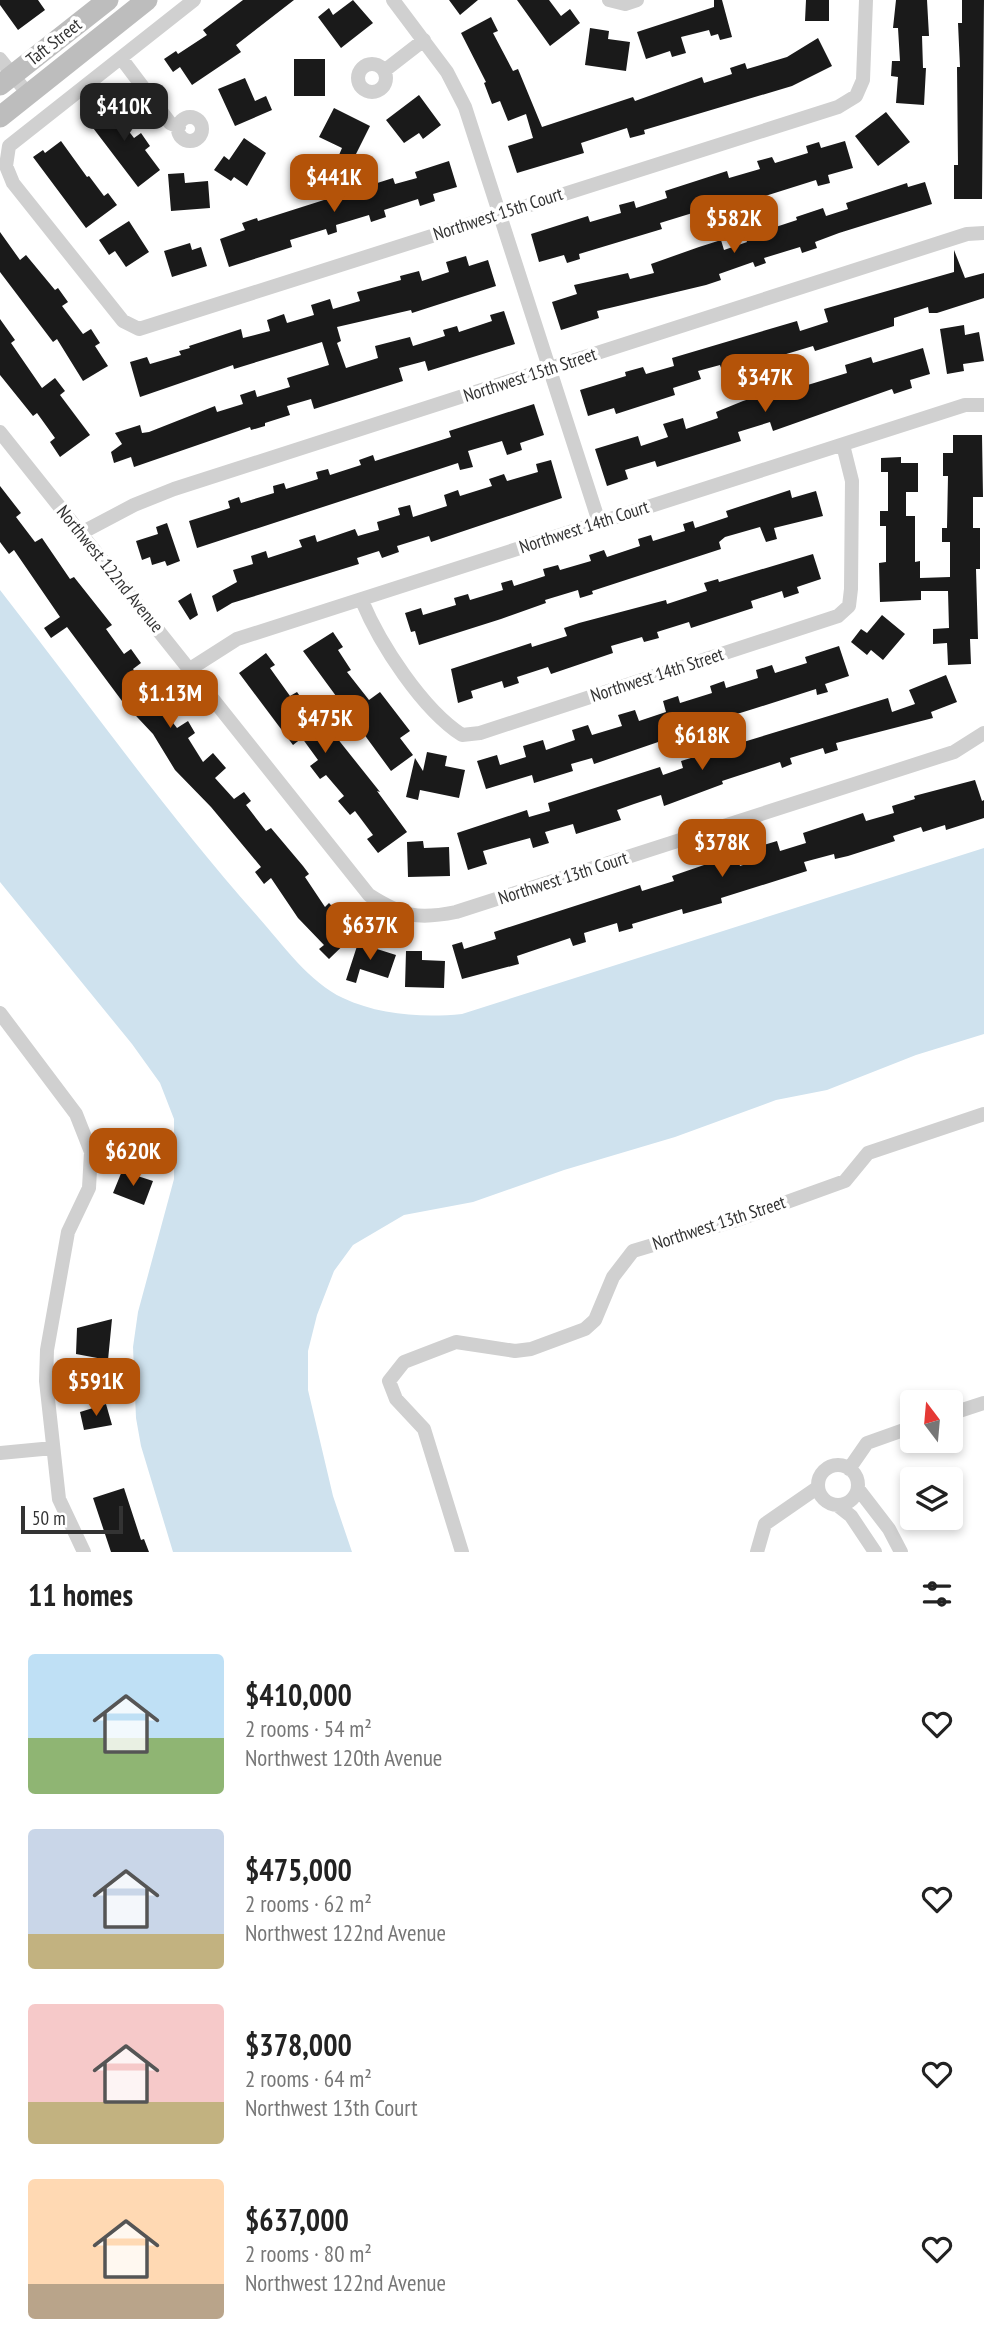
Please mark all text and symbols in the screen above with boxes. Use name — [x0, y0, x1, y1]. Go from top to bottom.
street label: Taft Street — [21, 13, 86, 70]
pin: $410K — [75, 83, 173, 143]
text: $410K — [96, 91, 152, 120]
pin: $441K — [285, 154, 383, 214]
text: $441K — [306, 162, 362, 191]
street label: Northwest 15th Court — [430, 182, 566, 245]
pin: $582K — [685, 196, 783, 255]
text: $582K — [706, 203, 762, 232]
street label: Northwest 15th Street — [460, 342, 599, 407]
pin: $347K — [716, 354, 814, 414]
text: $347K — [737, 362, 793, 391]
street label: Northwest 14th Court — [516, 495, 652, 558]
street label: Northwest 122nd Avenue — [52, 500, 169, 637]
street label: Northwest 14th Street — [587, 642, 726, 707]
pin: $1.13M — [113, 670, 227, 730]
text: $1.13M — [138, 678, 202, 707]
pin: $475K — [276, 696, 374, 755]
text: $475K — [297, 703, 353, 732]
pin: $618K — [653, 712, 751, 772]
text: $618K — [674, 720, 730, 749]
pin: $378K — [673, 820, 771, 879]
text: $378K — [694, 827, 750, 856]
street label: Northwest 13th Court — [495, 846, 631, 909]
pin: $637K — [321, 902, 419, 962]
text: $637K — [342, 910, 398, 939]
pin: $620K — [84, 1128, 182, 1188]
text: $620K — [105, 1136, 161, 1165]
street label: Northwest 13th Street — [649, 1190, 788, 1255]
pin: $591K — [47, 1358, 145, 1418]
text: $591K — [68, 1366, 124, 1395]
north arrow — [900, 1390, 962, 1452]
map controls — [900, 1390, 963, 1530]
button: layers — [900, 1467, 963, 1530]
scale bar — [21, 1503, 122, 1535]
text: 50 m — [32, 1506, 66, 1530]
text: 11 homes — [28, 1575, 133, 1614]
icon: filters — [918, 1575, 956, 1613]
text: $410,000 — [245, 1675, 352, 1714]
icon: home — [84, 1682, 168, 1766]
icon: heart — [918, 1705, 956, 1743]
text: 2 rooms · 54 m² — [245, 1714, 372, 1743]
text: Northwest 120th Avenue — [245, 1743, 442, 1772]
text: $475,000 — [245, 1850, 352, 1889]
icon: home — [84, 1857, 168, 1941]
icon: heart — [918, 1880, 956, 1918]
text: 2 rooms · 62 m² — [245, 1889, 372, 1918]
text: Northwest 122nd Avenue — [245, 1918, 446, 1947]
text: $378,000 — [245, 2025, 352, 2064]
icon: home — [84, 2032, 168, 2116]
icon: heart — [918, 2055, 956, 2093]
text: 2 rooms · 64 m² — [245, 2064, 372, 2093]
text: Northwest 13th Court — [245, 2093, 417, 2122]
text: $637,000 — [245, 2200, 349, 2239]
icon: home — [84, 2207, 168, 2291]
icon: heart — [918, 2230, 956, 2268]
text: 2 rooms · 80 m² — [245, 2239, 372, 2268]
text: Northwest 122nd Avenue — [245, 2268, 446, 2297]

